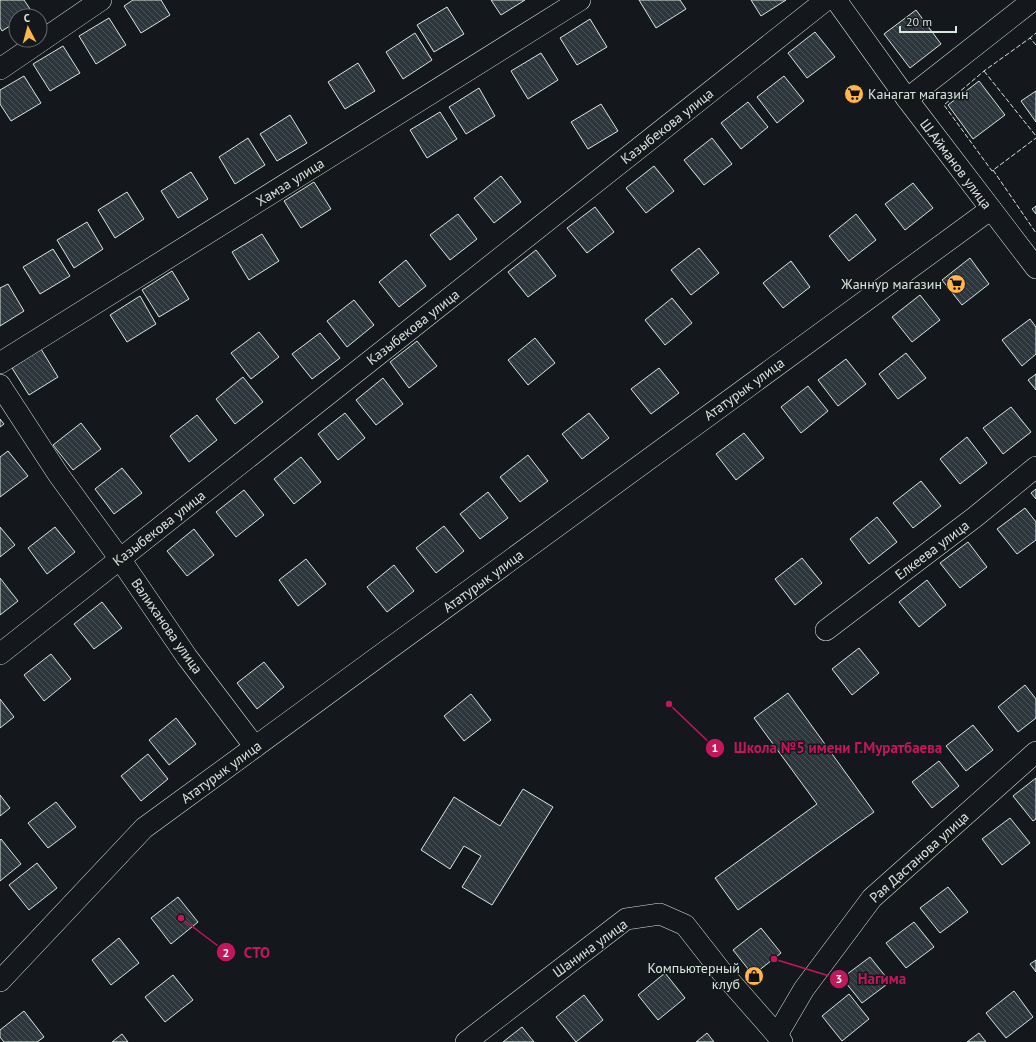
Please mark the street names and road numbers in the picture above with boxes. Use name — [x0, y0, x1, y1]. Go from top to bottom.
street label: Казыбекова улица — [617, 84, 717, 168]
street label: Ш.Айманов улица — [916, 115, 996, 213]
street label: Хамза улица — [253, 154, 328, 210]
street label: Казыбекова улица — [363, 285, 463, 369]
street label: Ататурык улица — [700, 354, 788, 424]
street label: Казыбекова улица — [109, 486, 209, 570]
street label: Елкеева улица — [891, 516, 973, 584]
street label: Ататурык улица — [439, 546, 527, 616]
street label: Валиханова улица — [127, 575, 207, 677]
street label: Ататурык улица — [177, 737, 265, 807]
street label: Рая Дастанова улица — [866, 808, 972, 906]
street label: Шанина улица — [549, 915, 631, 981]

